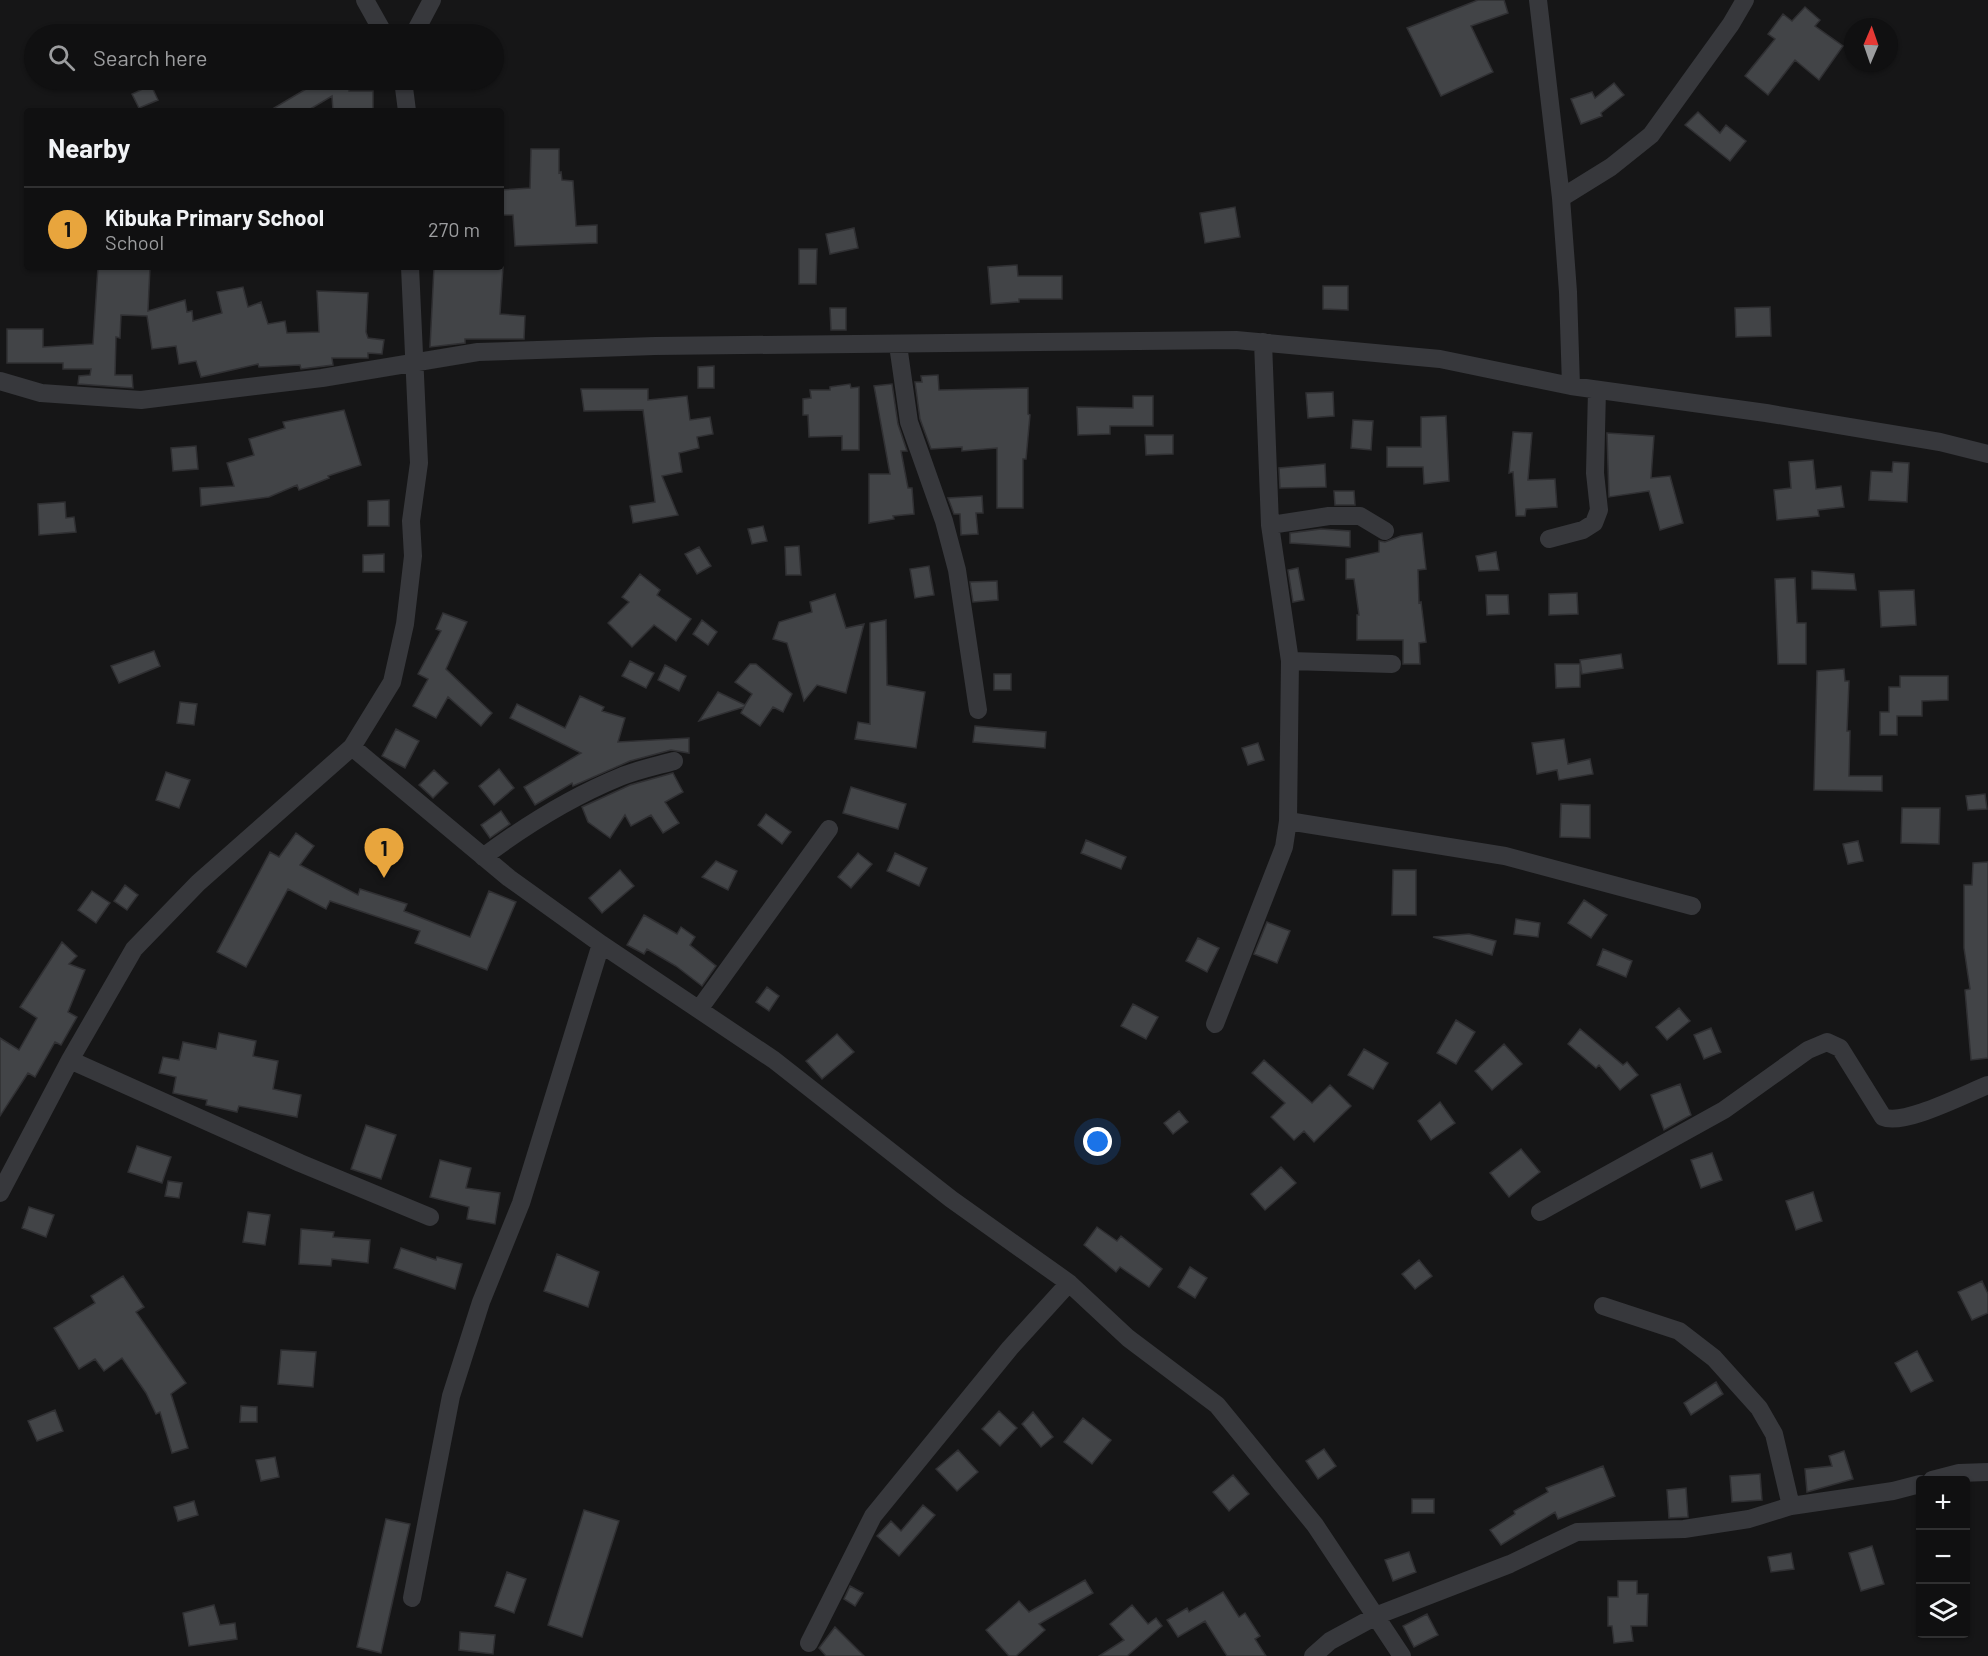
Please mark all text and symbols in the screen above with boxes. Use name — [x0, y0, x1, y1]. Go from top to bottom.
north arrow — [1844, 18, 1898, 72]
search box — [24, 24, 504, 90]
icon: search — [45, 41, 78, 74]
text: Search here — [93, 44, 207, 70]
text: Nearby — [48, 132, 130, 163]
text: Kibuka Primary School — [105, 204, 324, 230]
text: 1 — [64, 217, 71, 241]
text: 270 m — [428, 217, 480, 241]
text: School — [105, 230, 164, 254]
pin: 1 — [364, 828, 404, 878]
your location — [1083, 1127, 1112, 1156]
map controls — [1916, 1476, 1970, 1638]
button: + — [1916, 1476, 1970, 1530]
button: − — [1916, 1530, 1970, 1584]
button: layers — [1916, 1584, 1970, 1638]

